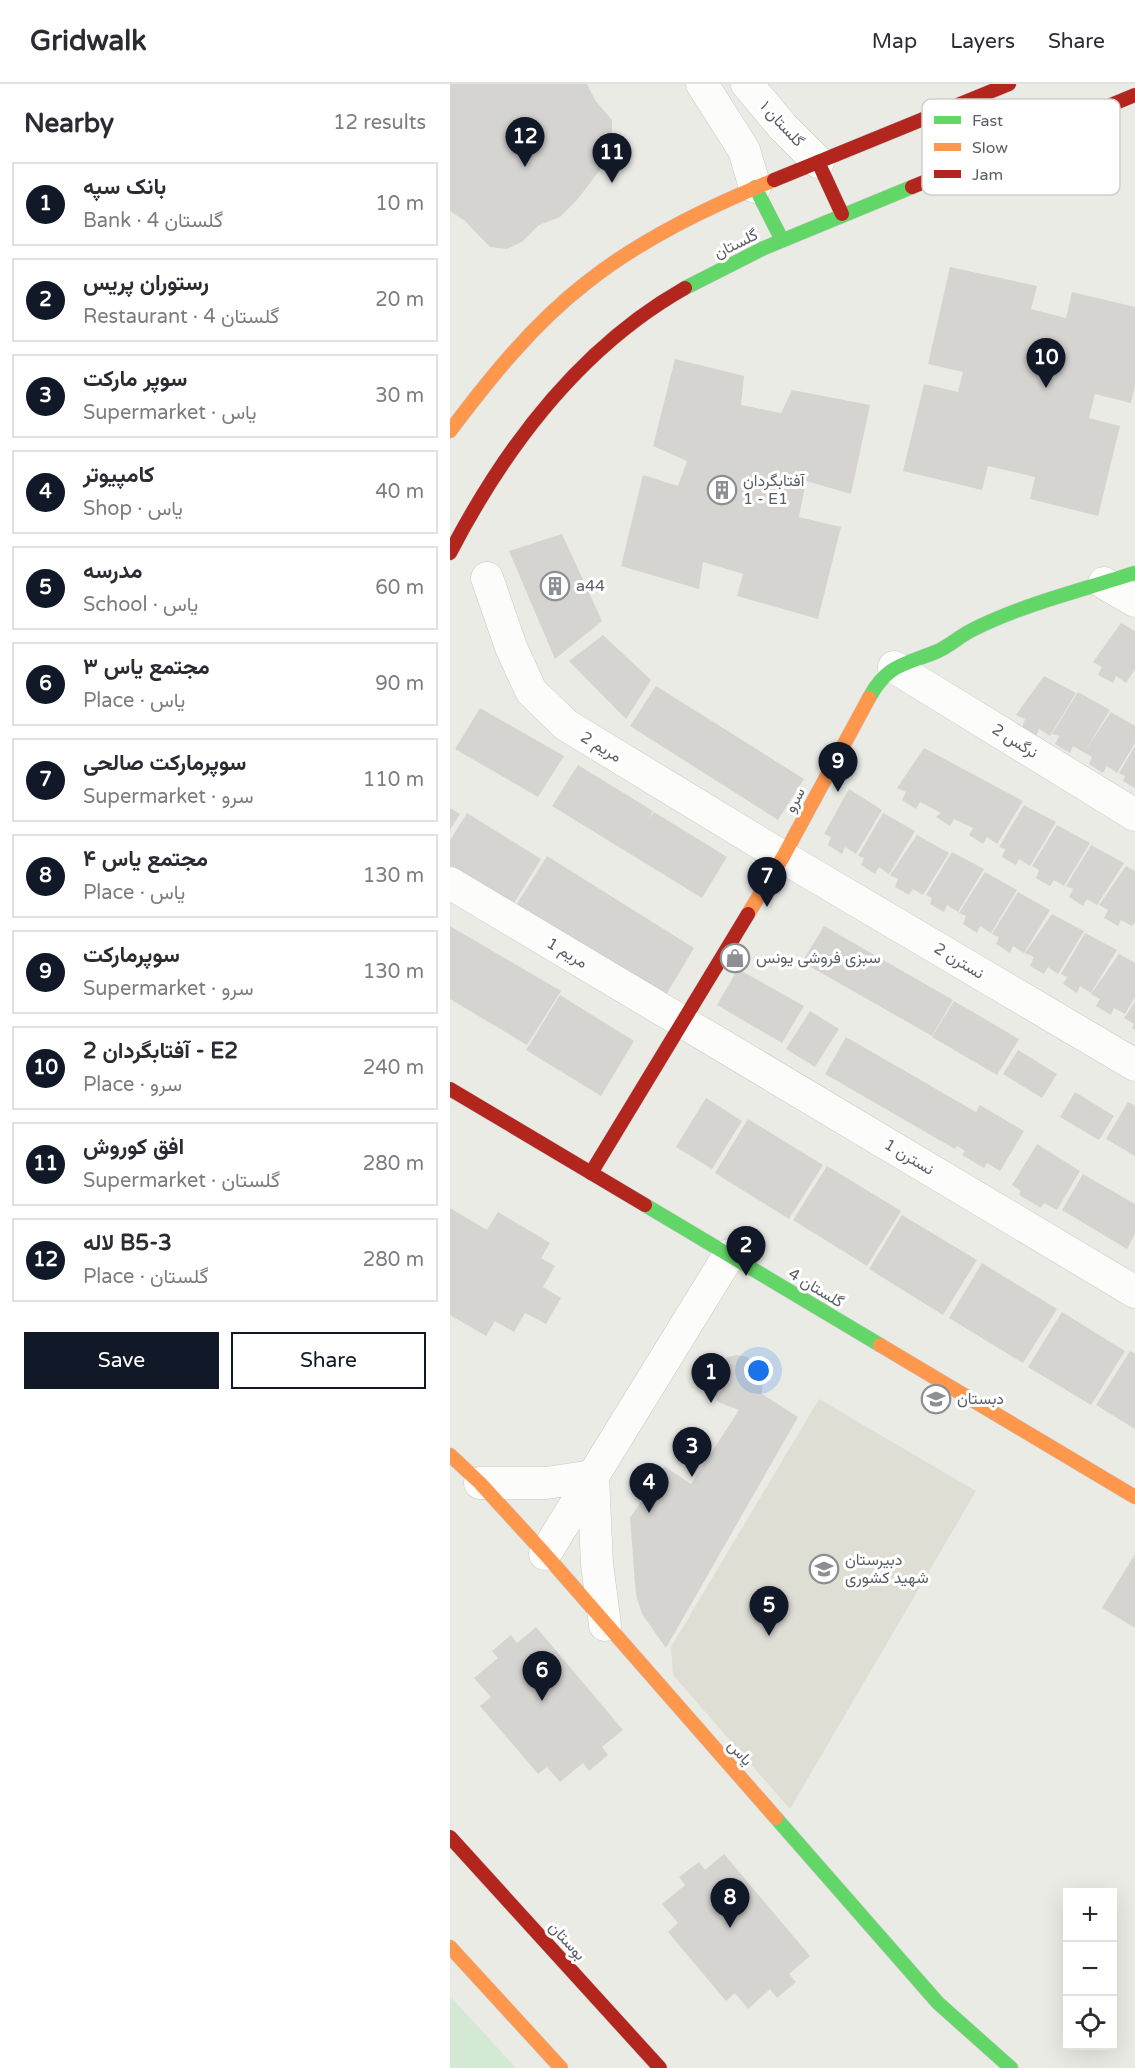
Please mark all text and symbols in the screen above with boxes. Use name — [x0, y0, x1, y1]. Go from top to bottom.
text: Gridwalk — [30, 24, 147, 58]
text: Map — [872, 29, 917, 54]
text: Layers — [950, 29, 1015, 54]
text: Share — [1048, 29, 1105, 54]
street label: گلستان ۱ — [756, 97, 808, 151]
legend — [922, 99, 1120, 195]
text: Nearby — [24, 108, 114, 139]
text: 12 results — [333, 111, 426, 135]
text: Fast — [972, 111, 1003, 131]
pin: 12 — [506, 118, 544, 167]
pin: 11 — [592, 134, 632, 183]
text: Slow — [972, 138, 1008, 158]
text: Jam — [972, 165, 1003, 185]
text: بانک سپه — [83, 174, 166, 200]
text: 1 — [39, 192, 52, 216]
text: 10 m — [375, 192, 424, 216]
text: Bank · گلستان 4 — [83, 209, 223, 233]
street label: گلستان — [711, 225, 761, 263]
text: رستوران پریس — [83, 270, 209, 296]
text: 2 — [39, 288, 52, 312]
text: 20 m — [375, 288, 424, 312]
text: Restaurant · گلستان 4 — [83, 305, 279, 329]
pin: 10 — [1026, 338, 1066, 388]
text: سوپر مارکت — [83, 366, 187, 392]
text: 3 — [39, 384, 52, 408]
text: 30 m — [375, 384, 424, 408]
text: Supermarket · یاس — [83, 401, 257, 425]
text: کامپیوتر — [83, 462, 155, 488]
place label: آفتابگردان 1 - E1 — [743, 471, 806, 509]
building icon: آفتابگردان 1 - E1 — [706, 474, 738, 506]
text: 4 — [39, 480, 52, 504]
text: 40 m — [375, 480, 424, 504]
text: Shop · یاس — [83, 497, 183, 521]
text: مدرسه — [83, 558, 142, 584]
building icon: a44 — [539, 570, 571, 602]
text: 5 — [39, 576, 52, 600]
text: 60 m — [375, 576, 424, 600]
place label: a44 — [576, 576, 605, 596]
text: School · یاس — [83, 593, 198, 617]
text: مجتمع یاس ۳ — [83, 654, 210, 680]
text: 6 — [39, 672, 52, 696]
text: 90 m — [375, 672, 424, 696]
text: Place · یاس — [83, 689, 185, 713]
street label: نرگس 2 — [988, 719, 1042, 763]
street label: مریم 2 — [577, 727, 625, 767]
pin: 9 — [818, 742, 858, 792]
text: سوپرمارکت صالحی — [83, 750, 246, 776]
text: 7 — [39, 768, 52, 792]
text: 110 m — [363, 768, 424, 792]
street label: سرو — [780, 784, 810, 816]
text: Supermarket · سرو — [83, 785, 254, 809]
text: مجتمع یاس ۴ — [83, 846, 208, 872]
pin: 7 — [748, 858, 786, 907]
text: 8 — [39, 864, 52, 888]
text: 130 m — [363, 864, 424, 888]
text: Place · یاس — [83, 881, 185, 905]
street label: مریم 1 — [543, 933, 591, 973]
street label: نسترن 2 — [930, 938, 988, 984]
text: سوپرمارکت — [83, 942, 180, 968]
shop icon: سبزی فروشی یونس — [719, 942, 751, 974]
place label: سبزی فروشی یونس — [756, 948, 881, 968]
text: 9 — [39, 960, 52, 984]
text: 130 m — [363, 960, 424, 984]
text: Supermarket · سرو — [83, 977, 254, 1001]
text: آفتابگردان 2 - E2 — [83, 1038, 238, 1064]
text: 10 — [33, 1056, 58, 1080]
text: 240 m — [363, 1056, 424, 1080]
text: Place · سرو — [83, 1073, 182, 1097]
text: افق کوروش — [83, 1134, 184, 1160]
street label: نسترن 1 — [880, 1134, 938, 1180]
text: 11 — [33, 1152, 58, 1176]
text: 280 m — [363, 1152, 424, 1176]
text: Supermarket · گلستان — [83, 1169, 280, 1193]
pin: 2 — [726, 1226, 766, 1276]
text: لاله B5-3 — [83, 1230, 172, 1256]
text: 12 — [33, 1248, 58, 1272]
text: 280 m — [363, 1248, 424, 1272]
street label: گلستان 4 — [785, 1264, 847, 1312]
text: Place · گلستان — [83, 1265, 209, 1289]
button: Save — [24, 1332, 219, 1389]
button: Share — [231, 1332, 426, 1389]
pin: 1 — [692, 1354, 730, 1403]
your location — [744, 1356, 773, 1385]
school or university icon: دبستان — [920, 1383, 952, 1415]
place label: دبستان — [957, 1389, 1004, 1409]
pin: 3 — [672, 1428, 712, 1477]
pin: 4 — [630, 1464, 668, 1513]
place label: دبیرستان شهید کشوری — [845, 1550, 929, 1588]
school or university icon: دبیرستان شهید کشوری — [808, 1553, 840, 1585]
pin: 5 — [750, 1586, 788, 1636]
pin: 6 — [522, 1652, 562, 1701]
street label: یاس — [723, 1736, 757, 1770]
pin: 8 — [710, 1878, 750, 1928]
map controls — [1063, 1888, 1117, 2050]
button: + — [1063, 1888, 1117, 1942]
street label: بوستان — [544, 1917, 590, 1965]
button: − — [1063, 1942, 1117, 1996]
button: locate — [1063, 1996, 1117, 2050]

